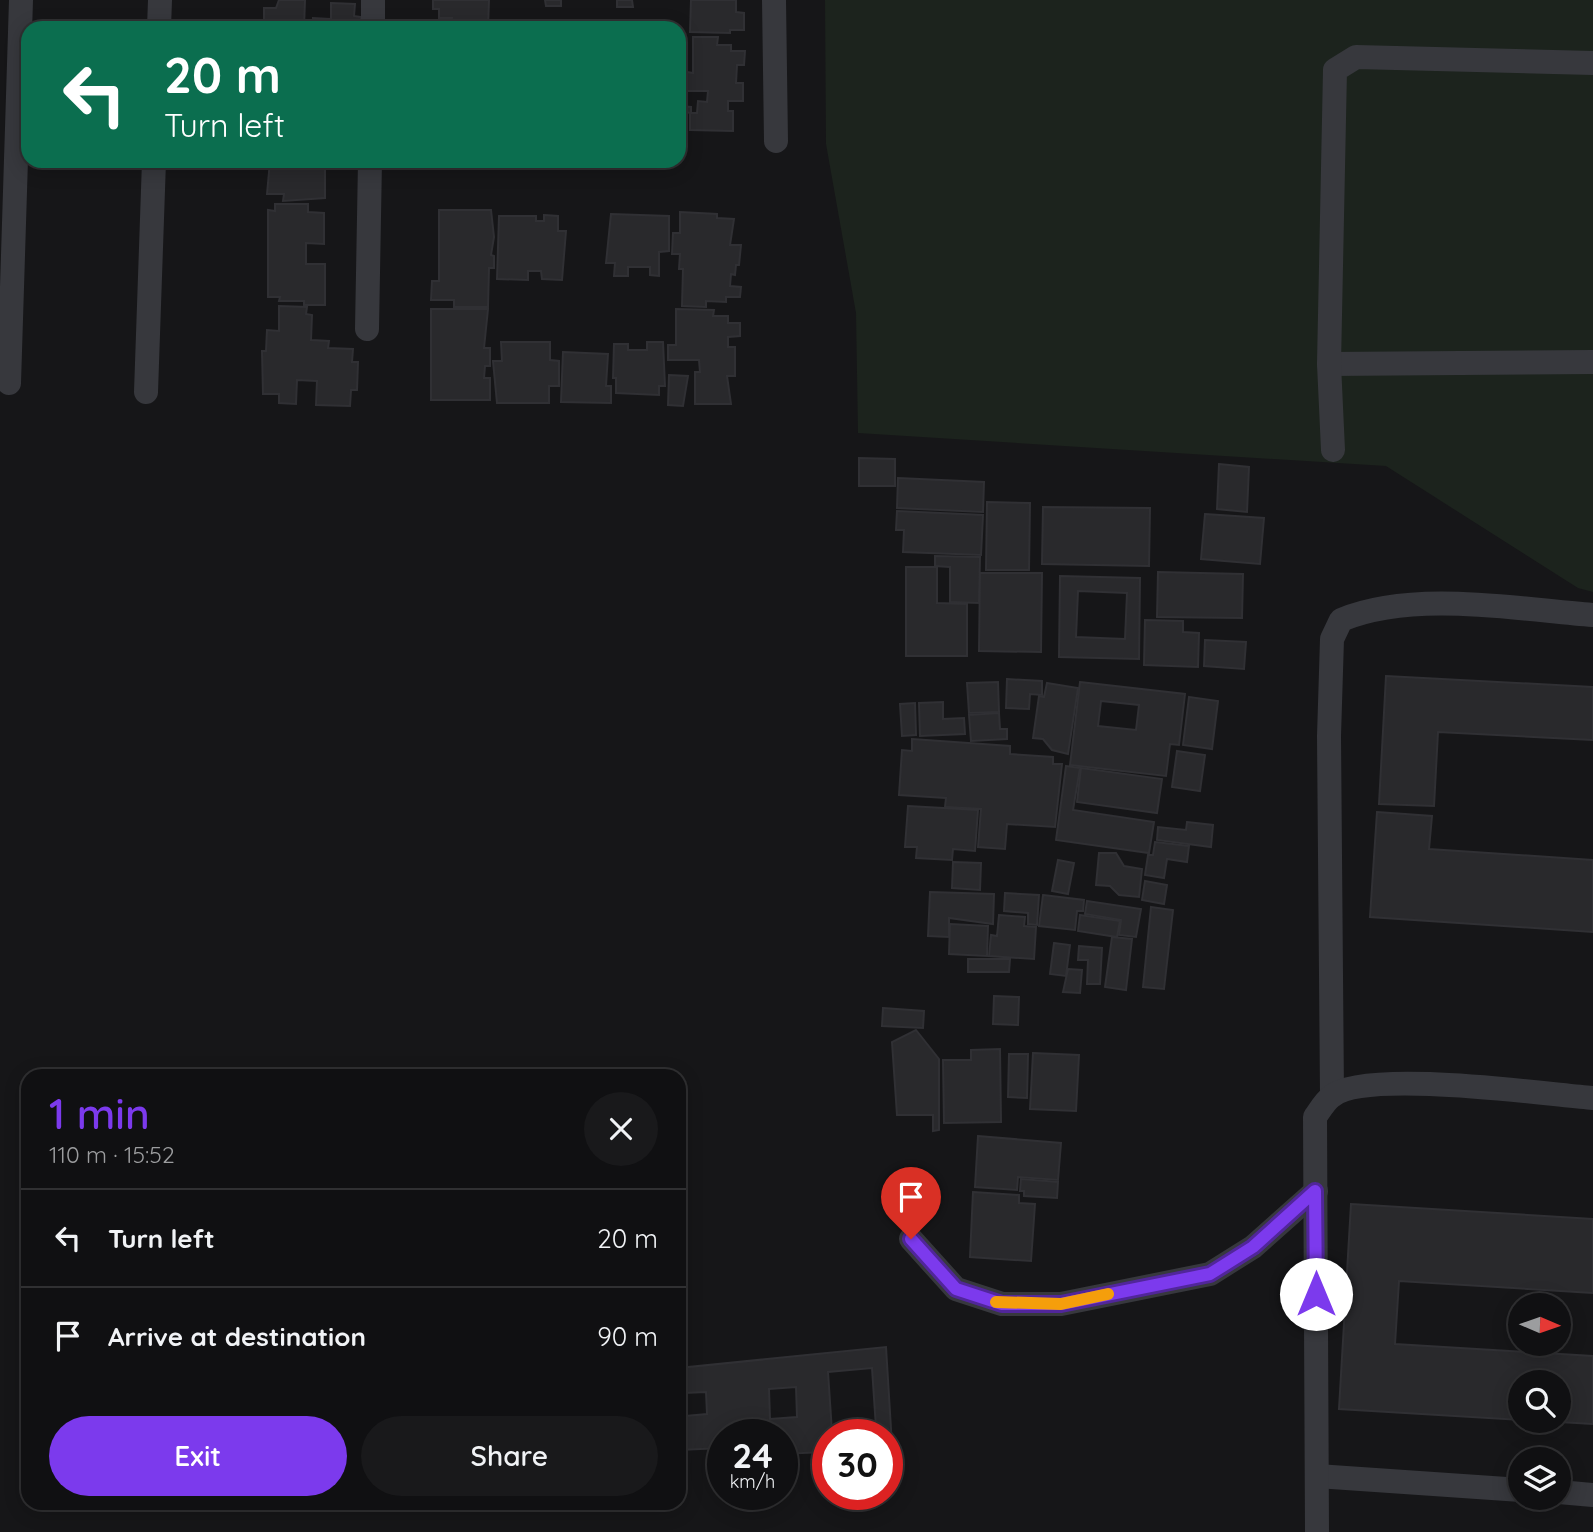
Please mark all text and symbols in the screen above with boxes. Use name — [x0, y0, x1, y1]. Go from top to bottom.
text: 20 m — [164, 44, 281, 105]
icon: left — [49, 49, 140, 140]
text: Turn left — [164, 105, 285, 145]
text: 1 min — [49, 1087, 150, 1140]
button: close — [584, 1092, 658, 1166]
text: 110 m · 15:52 — [49, 1140, 175, 1169]
pin — [881, 1167, 941, 1239]
icon: arrive — [892, 1178, 930, 1216]
icon: left — [49, 1219, 87, 1257]
text: Turn left — [108, 1222, 215, 1255]
text: 20 m — [597, 1222, 658, 1255]
position arrow — [1279, 1257, 1353, 1331]
north arrow — [1508, 1293, 1572, 1356]
map controls — [1508, 1293, 1571, 1510]
icon: arrive — [49, 1317, 87, 1355]
text: Arrive at destination — [108, 1320, 366, 1353]
text: 90 m — [597, 1320, 658, 1353]
button: search — [1508, 1370, 1571, 1433]
button: Exit — [49, 1416, 347, 1496]
button: Share — [361, 1416, 658, 1496]
speed limit sign: 30 — [812, 1419, 903, 1510]
text: 24 — [732, 1433, 773, 1477]
button: layers — [1508, 1447, 1571, 1510]
text: km/h — [730, 1470, 775, 1493]

